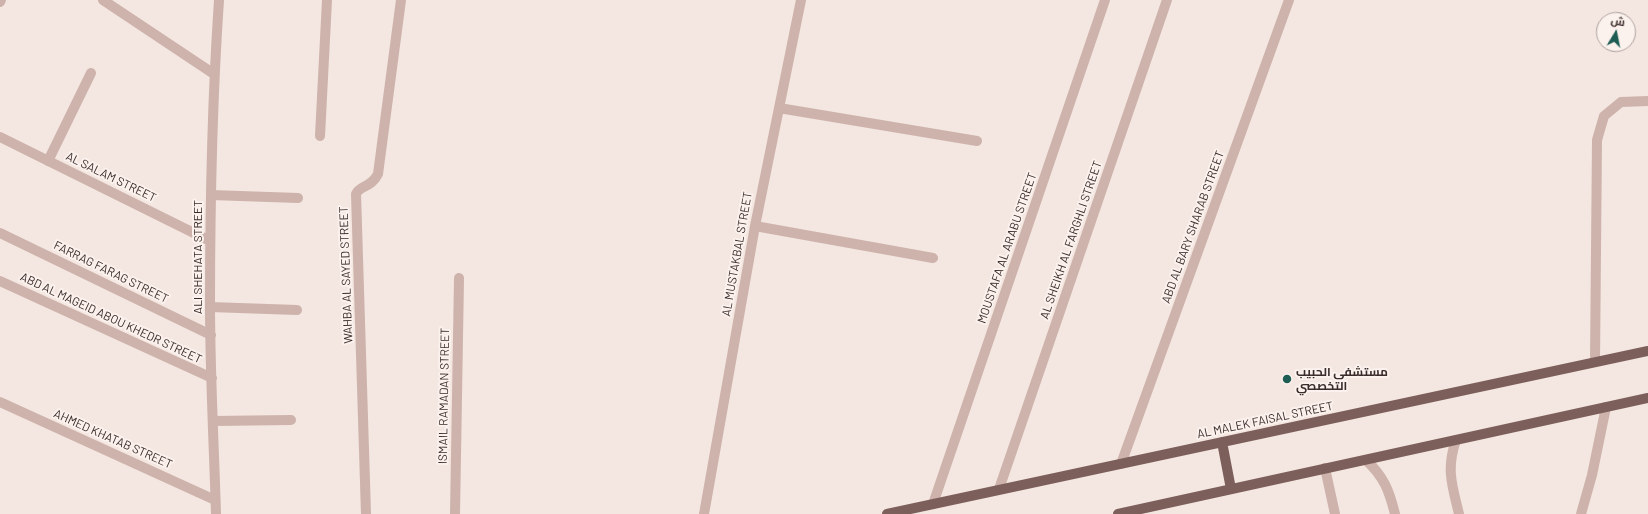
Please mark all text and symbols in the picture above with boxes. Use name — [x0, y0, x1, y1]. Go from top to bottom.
north arrow — [1596, 12, 1636, 52]
text: ش — [1610, 13, 1626, 28]
street label: AL SALAM STREET — [64, 149, 158, 205]
street label: ABD AL BARY SHARAB STREET — [1159, 149, 1227, 305]
street label: AL SHEIKH AL FARGHLI STREET — [1037, 159, 1105, 321]
street label: MOUSTAFA AL ARABU STREET — [974, 171, 1040, 325]
street label: AL MUSTAKBAL STREET — [719, 191, 755, 317]
street label: ALI SHEHATA STREET — [191, 200, 205, 314]
street label: WAHBA AL SAYED STREET — [336, 206, 356, 344]
street label: FARRAG FARAG STREET — [51, 238, 171, 306]
street label: ABD AL MAGEID ABOU KHEDR STREET — [18, 269, 204, 367]
street label: ISMAIL RAMADAN STREET — [436, 328, 452, 464]
place label: مستشفى الحبيب التخصصي — [1296, 365, 1388, 393]
marker: مستشفى الحبيب التخصصي — [1281, 373, 1293, 385]
street label: AL MALEK FAISAL STREET — [1196, 399, 1334, 441]
street label: AHMED KHATAB STREET — [52, 406, 174, 472]

